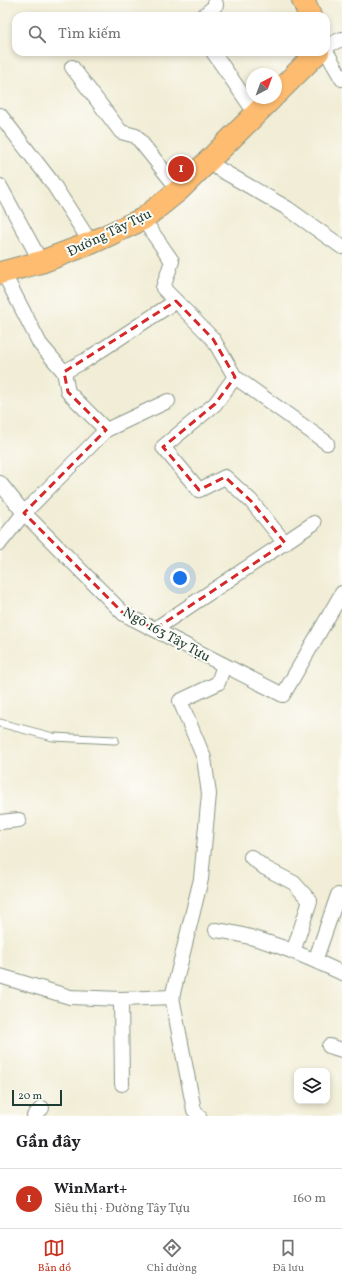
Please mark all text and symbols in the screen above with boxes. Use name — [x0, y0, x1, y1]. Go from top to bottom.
search box — [12, 12, 330, 56]
icon: search — [26, 23, 48, 45]
text: Tìm kiếm — [58, 24, 121, 45]
north arrow — [246, 68, 282, 104]
pin: 1 — [168, 154, 194, 184]
street label: Đường Tây Tựu — [64, 205, 155, 262]
your location — [170, 568, 190, 588]
street label: Ngõ 163 Tây Tựu — [119, 603, 213, 667]
map controls — [294, 1068, 330, 1104]
button: layers — [294, 1068, 330, 1104]
scale bar — [12, 1088, 62, 1107]
text: 20 m — [18, 1089, 42, 1104]
text: Gần đây — [16, 1131, 81, 1154]
text: WinMart+ — [54, 1179, 127, 1200]
text: 1 — [26, 1190, 32, 1208]
text: 160 m — [292, 1190, 326, 1208]
text: Siêu thị · Đường Tây Tựu — [54, 1200, 190, 1218]
tab: Bản đồ — [38, 1237, 71, 1276]
tab: Chỉ đường — [147, 1237, 197, 1276]
tab: Đã lưu — [273, 1237, 304, 1276]

